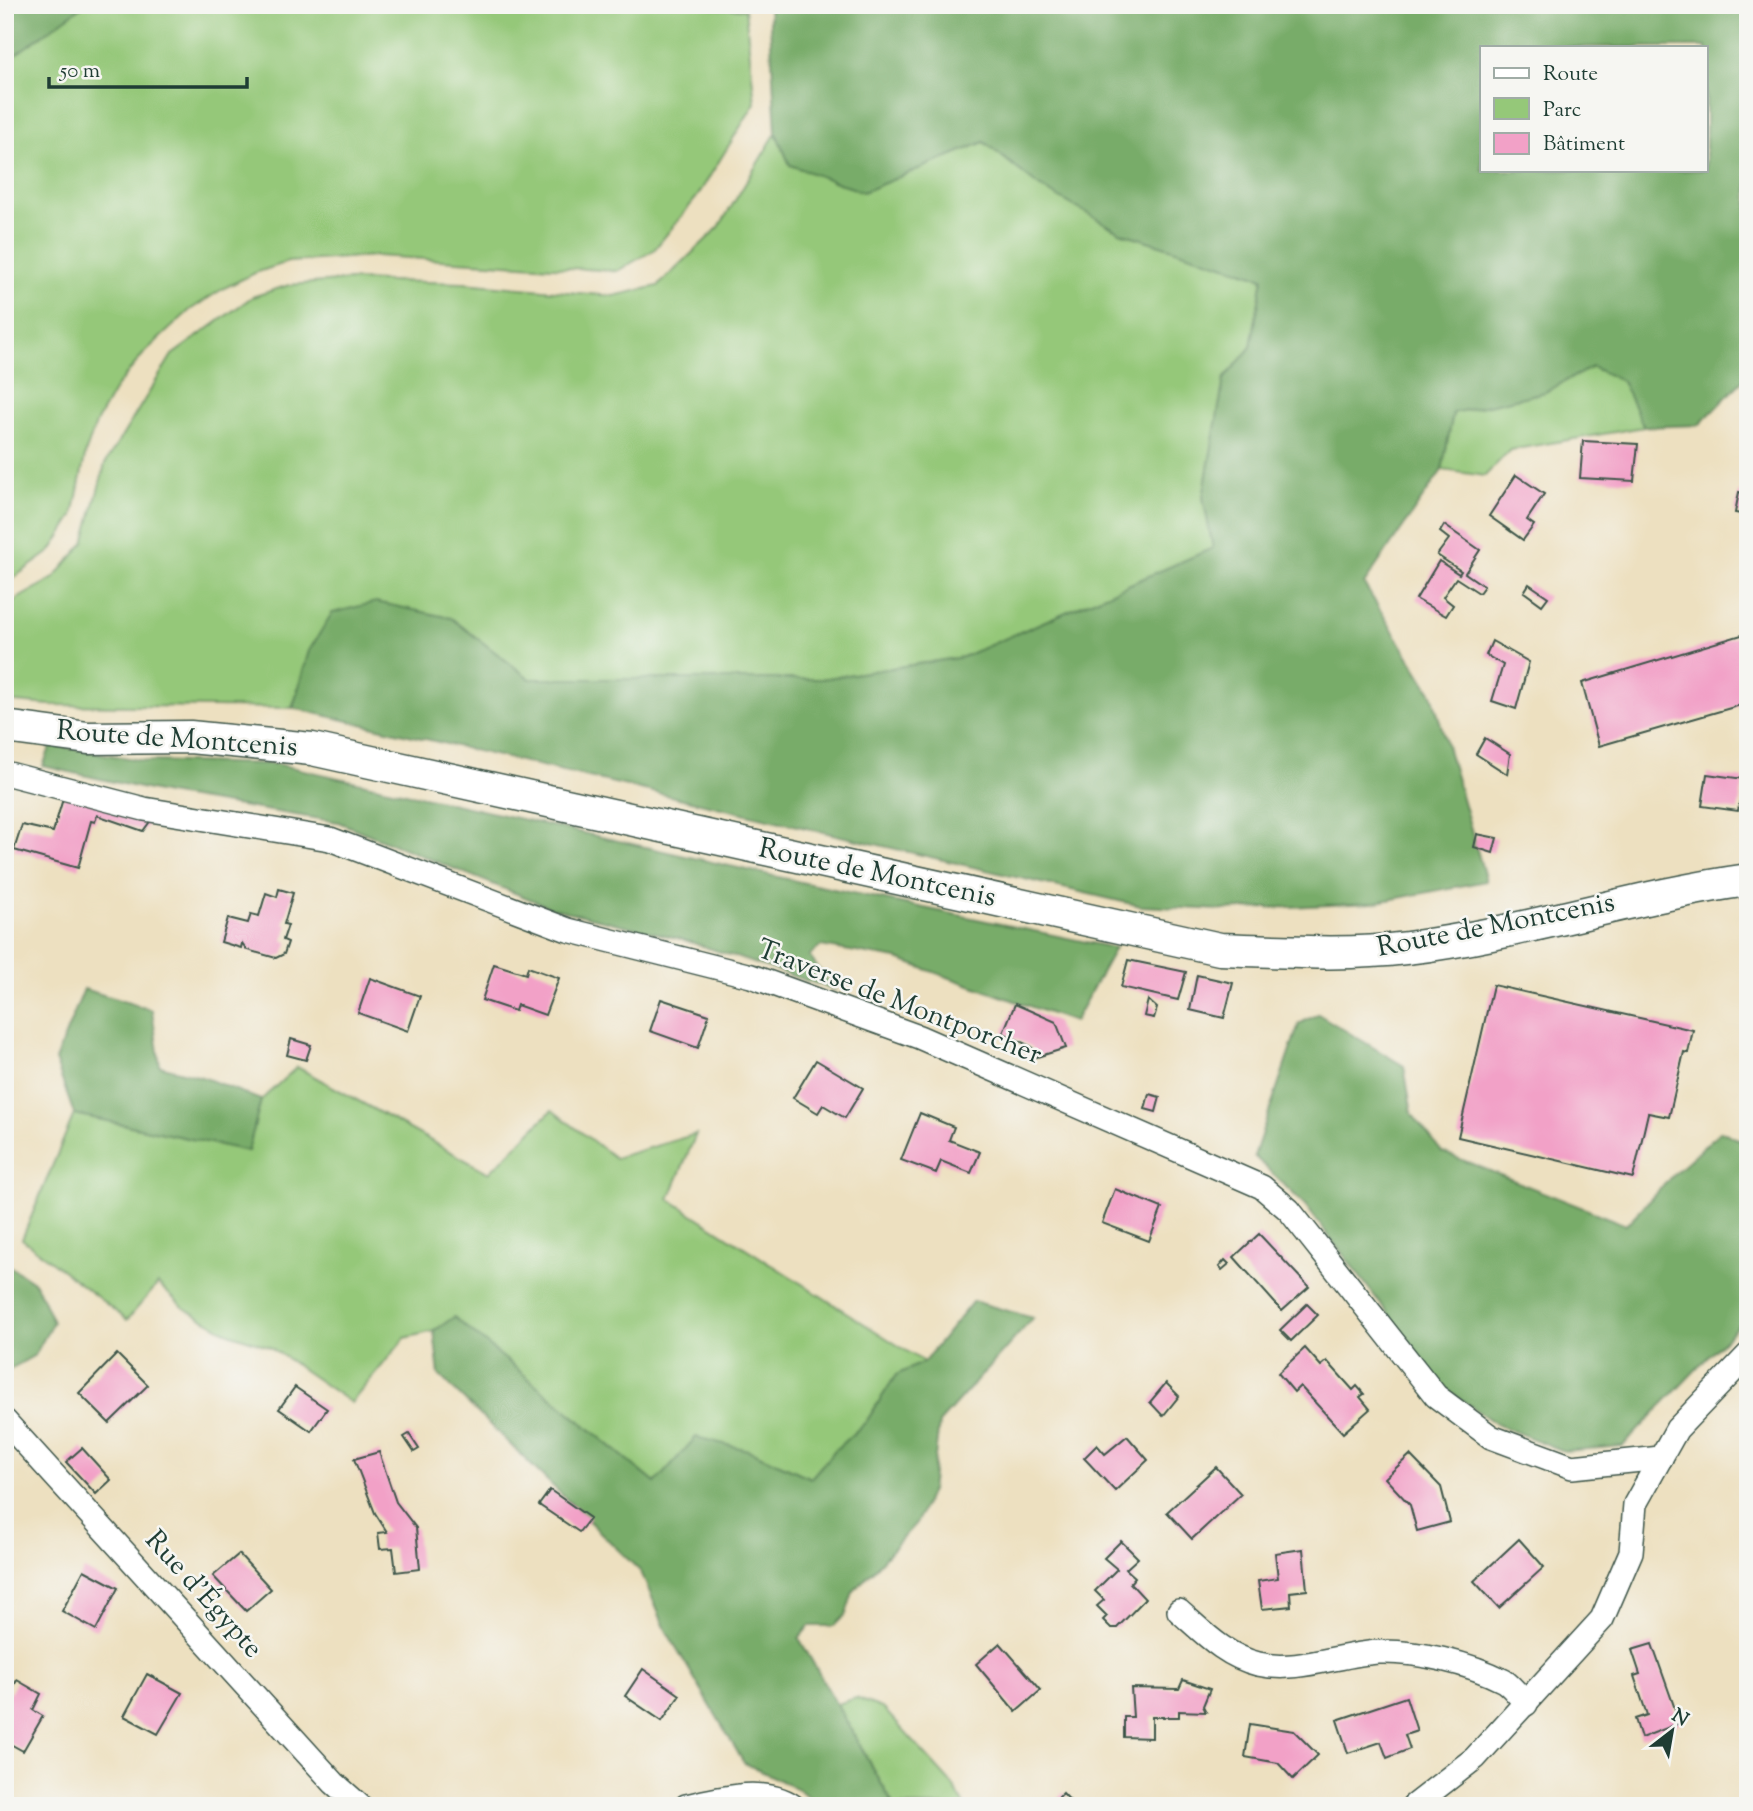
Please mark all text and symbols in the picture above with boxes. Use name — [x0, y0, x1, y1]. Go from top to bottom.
scale bar — [49, 46, 247, 90]
legend — [1480, 46, 1708, 172]
text: 50 m — [59, 57, 100, 87]
text: Route — [1543, 60, 1598, 90]
text: Parc — [1543, 96, 1581, 126]
text: Bâtiment — [1543, 130, 1625, 160]
street label: Route de Montcenis — [55, 712, 299, 768]
street label: Route de Montcenis — [755, 829, 999, 919]
street label: Route de Montcenis — [1374, 883, 1618, 969]
street label: Traverse de Montporcher — [751, 930, 1048, 1076]
street label: Rue d'Égypte — [135, 1522, 271, 1668]
north arrow — [1638, 1696, 1708, 1766]
text: N — [1666, 1703, 1693, 1734]

